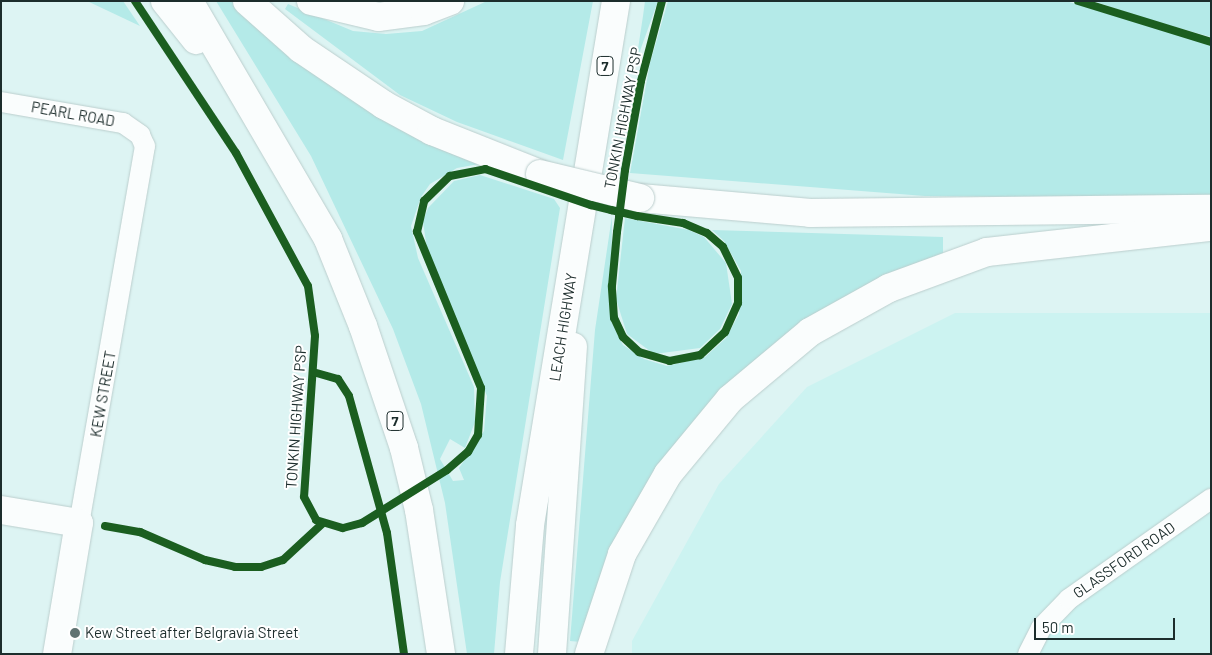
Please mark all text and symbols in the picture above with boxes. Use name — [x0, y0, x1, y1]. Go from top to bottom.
street label: TONKIN HIGHWAY PSP — [600, 46, 646, 190]
road number: 7 — [596, 54, 614, 78]
street label: PEARL ROAD — [30, 98, 116, 130]
street label: LEACH HIGHWAY — [546, 272, 580, 382]
street label: TONKIN HIGHWAY PSP — [282, 345, 310, 489]
street label: KEW STREET — [87, 349, 119, 439]
road number: 7 — [386, 410, 404, 432]
street label: GLASSFORD ROAD — [1069, 518, 1179, 602]
scale bar — [1037, 608, 1178, 640]
text: 50 m — [1042, 618, 1074, 636]
place label: Kew Street after Belgravia Street — [85, 624, 299, 642]
marker: Kew Street after Belgravia Street — [69, 627, 81, 639]

